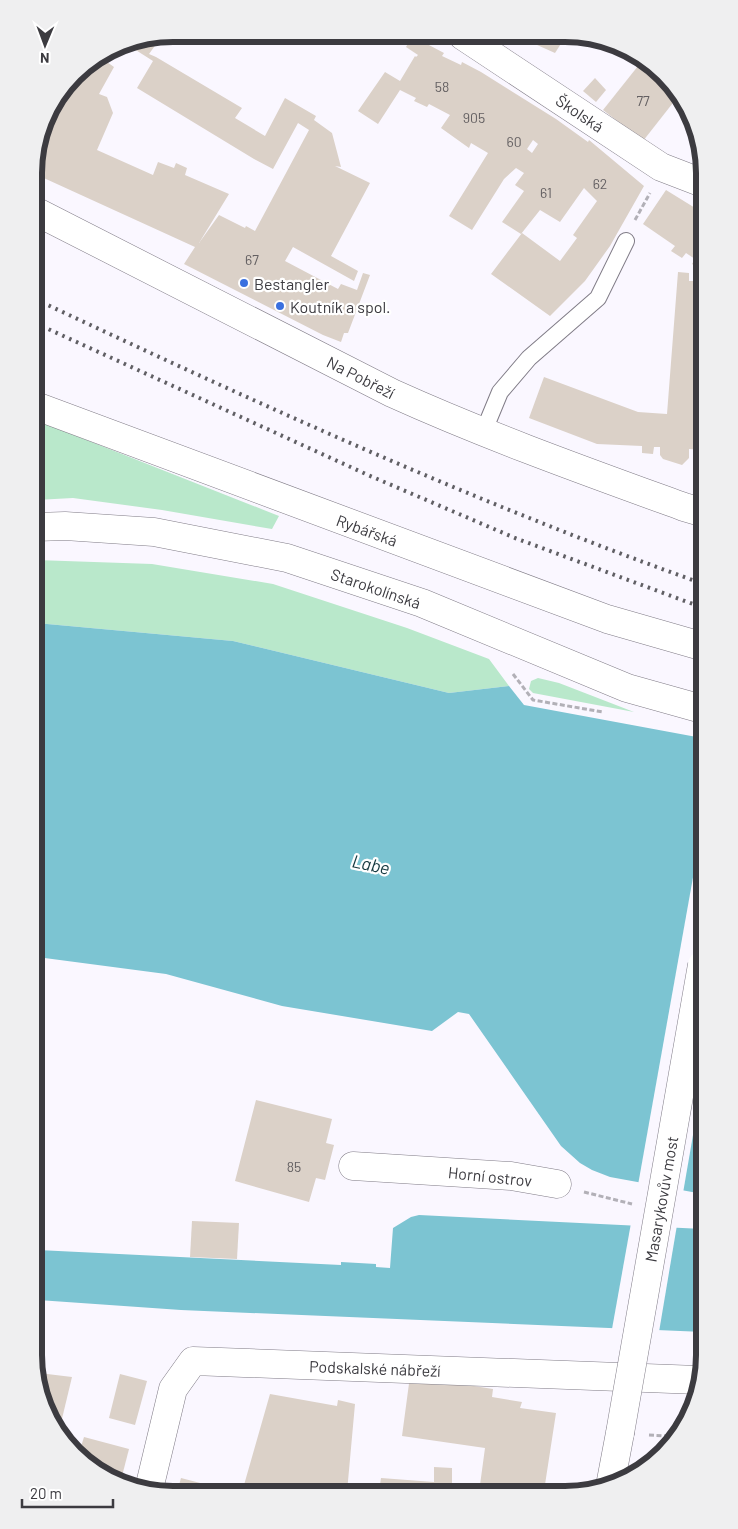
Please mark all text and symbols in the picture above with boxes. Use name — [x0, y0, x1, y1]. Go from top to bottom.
north arrow — [20, 20, 70, 70]
text: N — [40, 50, 50, 67]
house number: 58 — [435, 78, 449, 95]
street label: Školská — [553, 90, 607, 136]
house number: 77 — [636, 92, 650, 109]
house number: 905 — [463, 109, 485, 126]
house number: 60 — [506, 133, 522, 150]
house number: 62 — [593, 175, 607, 192]
house number: 61 — [540, 184, 552, 201]
house number: 67 — [245, 251, 259, 268]
place label: Bestangler — [254, 274, 329, 293]
marker: Bestangler — [238, 277, 250, 289]
place label: Koutník a spol. — [290, 297, 391, 316]
marker: Koutník a spol. — [274, 300, 286, 312]
street label: Na Pobřeží — [324, 352, 399, 402]
street label: Rybářská — [334, 510, 400, 550]
street label: Starokolínská — [329, 564, 423, 612]
water label: Labe — [350, 849, 392, 879]
street label: Masarykovův most — [641, 1135, 681, 1263]
house number: 85 — [287, 1158, 301, 1175]
street label: Horní ostrov — [447, 1162, 533, 1190]
street label: Podskalské nábřeží — [309, 1356, 442, 1380]
scale bar — [22, 1476, 114, 1508]
text: 20 m — [30, 1484, 62, 1502]

